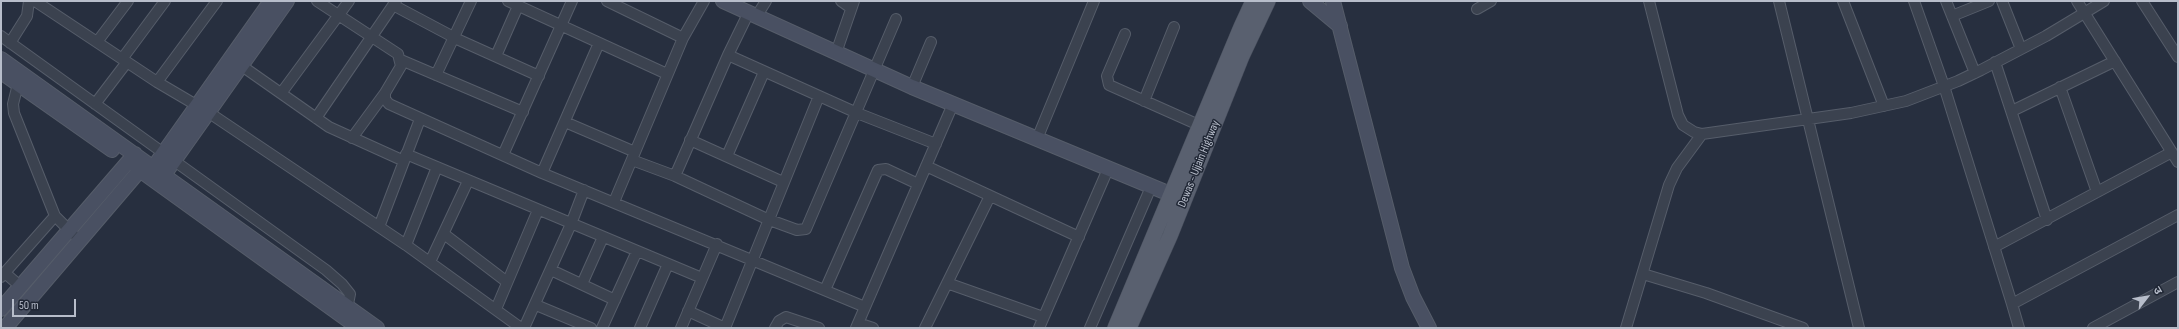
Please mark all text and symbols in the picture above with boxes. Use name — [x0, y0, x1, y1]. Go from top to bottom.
street label: Dewas - Ujjain Highway — [1175, 118, 1223, 210]
north arrow — [2127, 277, 2167, 317]
text: उ — [2150, 284, 2165, 297]
scale bar — [14, 291, 78, 317]
text: 50 m — [19, 298, 39, 313]

